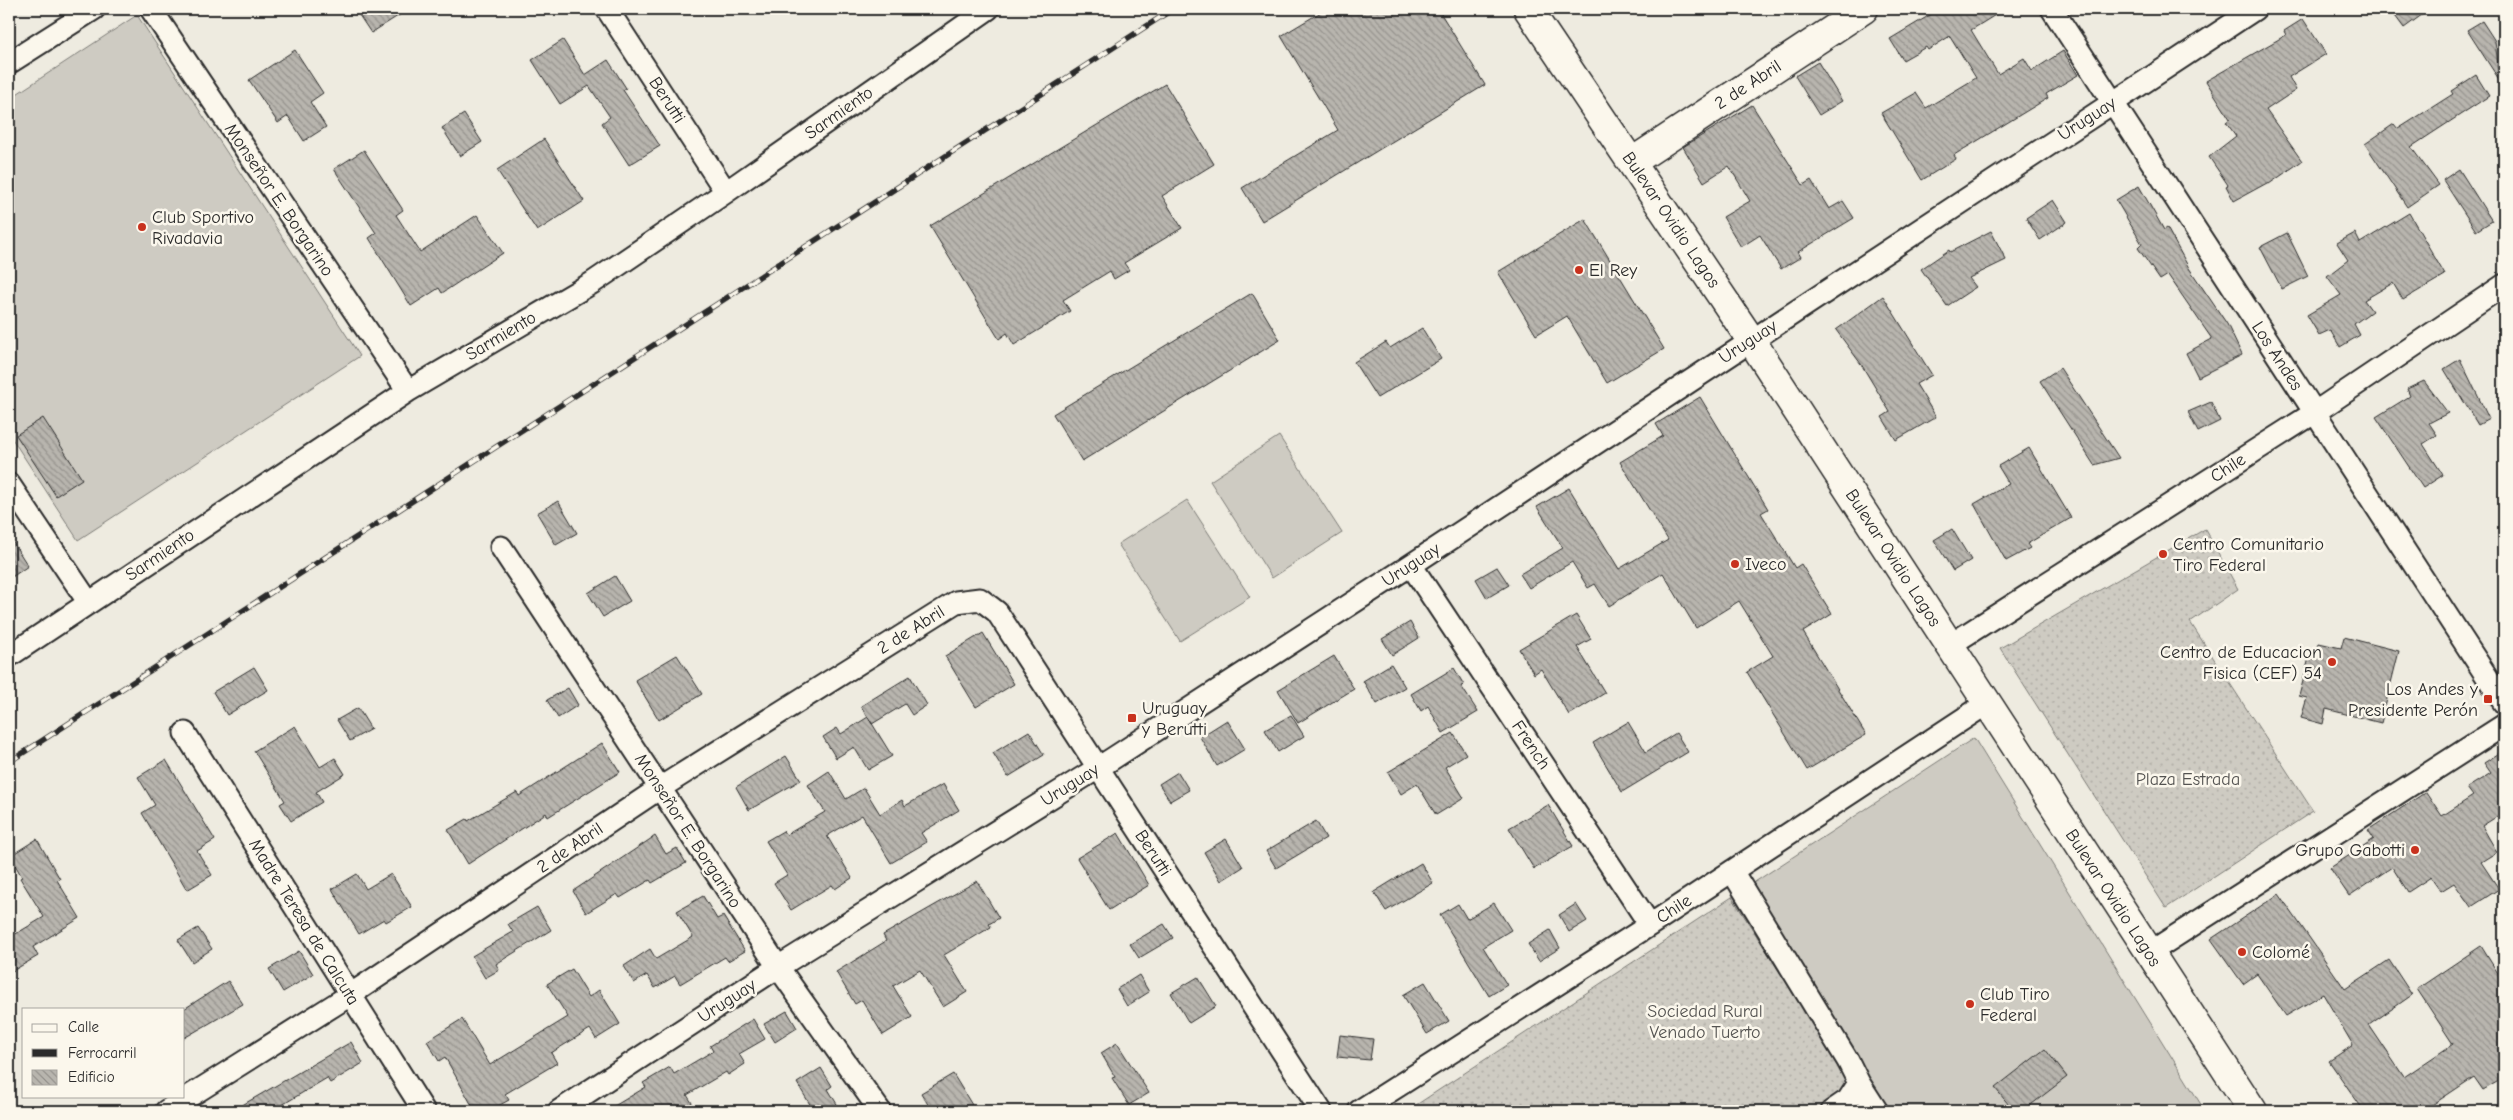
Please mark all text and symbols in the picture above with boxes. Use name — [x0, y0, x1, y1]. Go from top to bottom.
street label: 2 de Abril — [1711, 56, 1785, 114]
street label: Berutti — [644, 73, 690, 127]
street label: Sarmiento — [801, 82, 877, 144]
street label: Uruguay — [2054, 92, 2121, 145]
street label: Monseñor E. Borgarino — [220, 119, 338, 281]
street label: Bulevar Ovidio Lagos — [1618, 148, 1724, 292]
place label: Club Sportivo Rivadavia — [152, 207, 254, 249]
marker: Club Sportivo Rivadavia — [136, 221, 148, 233]
place label: El Rey — [1589, 260, 1638, 281]
marker: El Rey — [1573, 264, 1585, 276]
street label: Sarmiento — [462, 307, 540, 365]
street label: Uruguay — [1715, 315, 1782, 368]
street label: Los Andes — [2247, 318, 2307, 394]
street label: Chile — [2206, 449, 2250, 487]
street label: Bulevar Ovidio Lagos — [1841, 485, 1945, 631]
street label: Sarmiento — [122, 524, 198, 586]
place label: Centro Comunitario Tiro Federal — [2173, 534, 2324, 576]
street label: Uruguay — [1378, 538, 1445, 591]
marker: Centro Comunitario Tiro Federal — [2157, 548, 2169, 560]
place label: Iveco — [1745, 554, 1786, 575]
marker: Iveco — [1729, 558, 1741, 570]
street label: 2 de Abril — [874, 601, 948, 659]
place label: Centro de Educacion Fisica (CEF) 54 — [2160, 642, 2322, 684]
marker: Centro de Educacion Fisica (CEF) 54 — [2326, 656, 2338, 668]
place label: Los Andes y Presidente Perón — [2348, 679, 2479, 721]
marker: Los Andes y Presidente Perón — [2482, 693, 2494, 705]
place label: Uruguay y Berutti — [1141, 698, 1208, 740]
marker: Uruguay y Berutti — [1126, 712, 1138, 724]
street label: French — [1507, 717, 1555, 773]
street label: Monseñor E. Borgarino — [630, 750, 746, 912]
street label: Uruguay — [1037, 758, 1104, 811]
park label: Plaza Estrada — [2136, 769, 2240, 790]
street label: 2 de Abril — [533, 818, 607, 878]
street label: Bulevar Ovidio Lagos — [2061, 825, 2165, 971]
street label: Berutti — [1130, 826, 1176, 880]
street label: Madre Teresa de Calcuta — [244, 835, 364, 1009]
place label: Grupo Gabotti — [2295, 840, 2405, 861]
marker: Grupo Gabotti — [2409, 844, 2421, 856]
street label: Chile — [1652, 890, 1696, 928]
place label: Colomé — [2252, 942, 2310, 963]
marker: Colomé — [2236, 946, 2248, 958]
street label: Uruguay — [694, 974, 761, 1027]
place label: Club Tiro Federal — [1980, 984, 2050, 1026]
marker: Club Tiro Federal — [1964, 998, 1976, 1010]
park label: Sociedad Rural Venado Tuerto — [1647, 1001, 1763, 1043]
legend — [22, 1008, 185, 1098]
text: Calle — [68, 1018, 100, 1036]
text: Ferrocarril — [68, 1044, 136, 1062]
text: Edificio — [68, 1068, 115, 1086]

